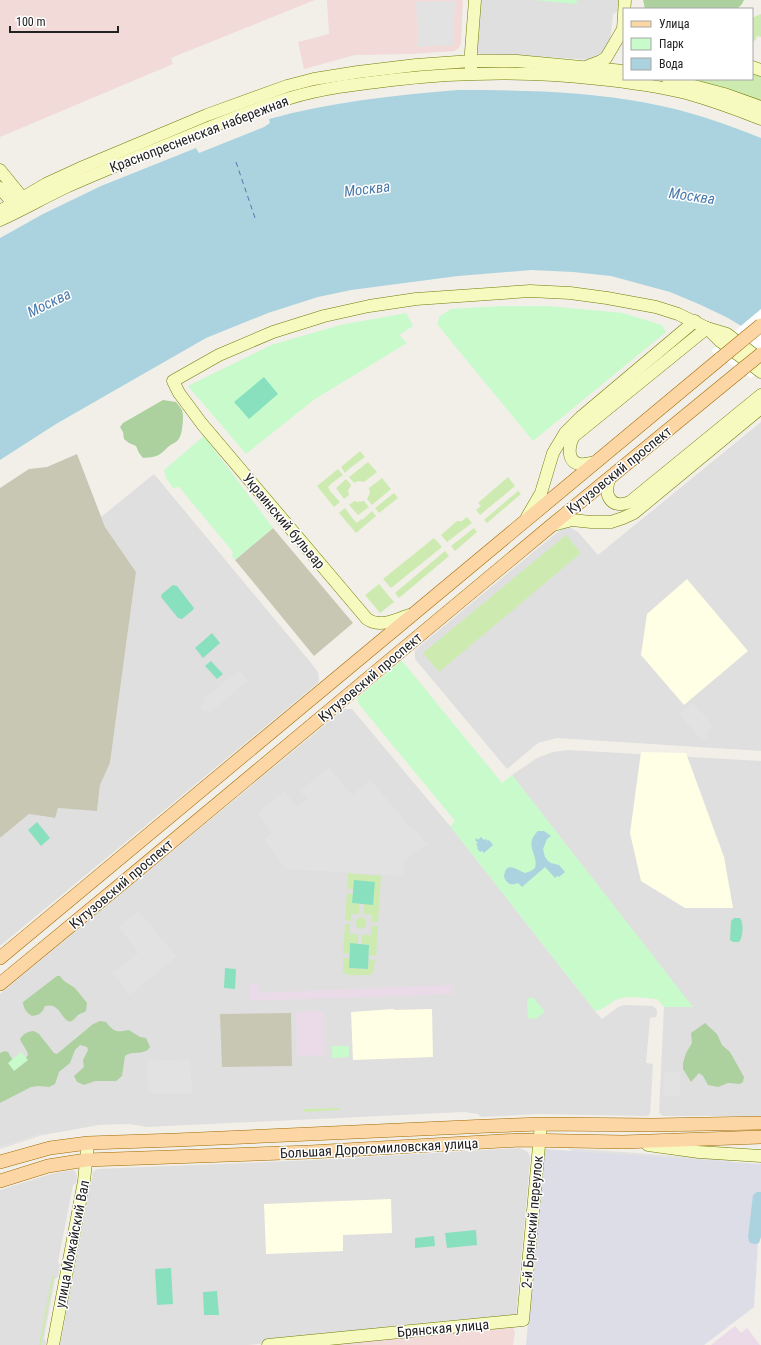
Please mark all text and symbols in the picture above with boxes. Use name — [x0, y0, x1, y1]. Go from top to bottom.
scale bar — [10, 8, 118, 34]
legend — [623, 8, 753, 80]
text: 100 m — [16, 15, 46, 29]
text: Улица — [659, 17, 690, 31]
text: Парк — [659, 37, 684, 51]
text: Вода — [659, 57, 684, 71]
street label: Краснопресненская набережная — [107, 92, 291, 176]
water label: Москва — [343, 177, 391, 201]
water label: Москва — [668, 184, 716, 208]
water label: Москва — [24, 285, 74, 321]
street label: Кутузовский проспект — [563, 423, 675, 517]
street label: Украинский бульвар — [240, 470, 328, 572]
street label: Кутузовский проспект — [315, 629, 425, 725]
street label: Кутузовский проспект — [66, 836, 176, 932]
street label: Большая Дорогомиловская улица — [280, 1135, 478, 1161]
street label: 2-й Брянский переулок — [518, 1155, 546, 1289]
street label: улица Можайский Вал — [52, 1179, 92, 1309]
street label: Брянская улица — [396, 1316, 490, 1340]

